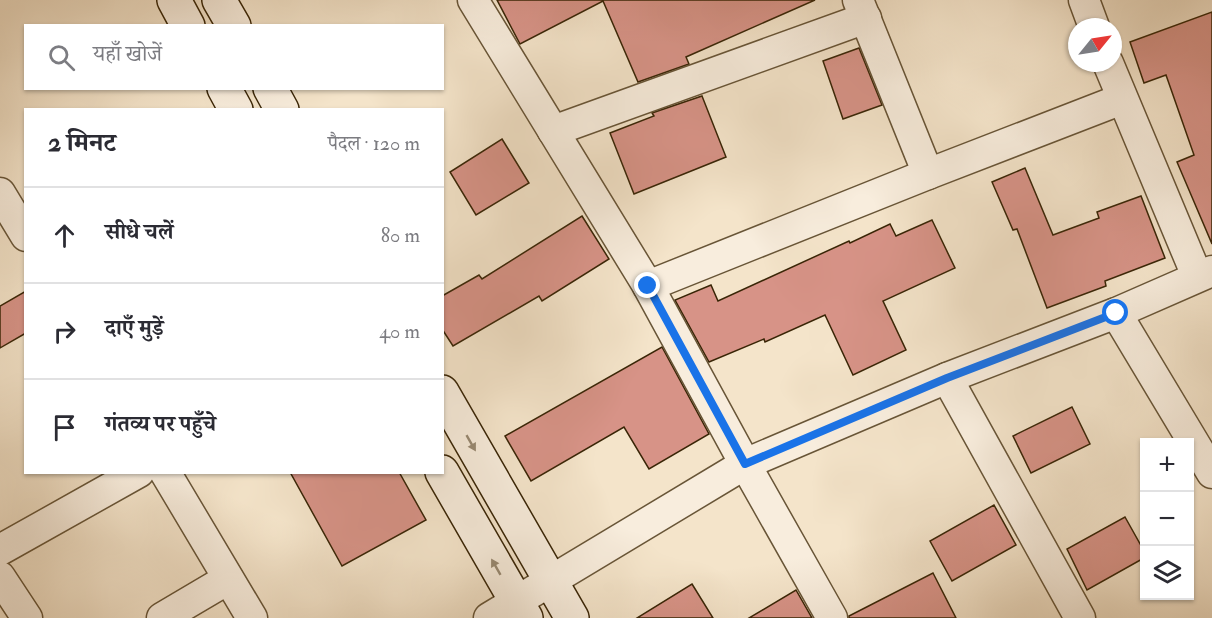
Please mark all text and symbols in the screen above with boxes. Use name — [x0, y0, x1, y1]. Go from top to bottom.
north arrow — [1068, 18, 1122, 72]
search box — [24, 24, 444, 90]
text: यहाँ खोजें — [93, 40, 162, 68]
icon: search — [45, 41, 78, 74]
text: 2 मिनट — [48, 127, 116, 159]
text: पैदल · 120 m — [328, 131, 420, 156]
text: सीधे चलें — [105, 218, 173, 246]
icon: ahead — [48, 219, 81, 252]
text: 80 m — [381, 223, 420, 248]
route end — [634, 272, 660, 298]
route start — [1102, 299, 1128, 325]
text: दाएँ मुड़ें — [105, 314, 164, 342]
icon: right — [48, 315, 81, 348]
text: 40 m — [379, 319, 420, 344]
text: गंतव्य पर पहुँचे — [105, 410, 216, 438]
icon: arrive — [48, 411, 81, 444]
one-way arrow — [466, 435, 477, 451]
map controls — [1140, 438, 1194, 600]
button: + — [1140, 438, 1194, 492]
button: − — [1140, 492, 1194, 546]
button: layers — [1140, 546, 1194, 600]
one-way arrow — [491, 559, 502, 575]

